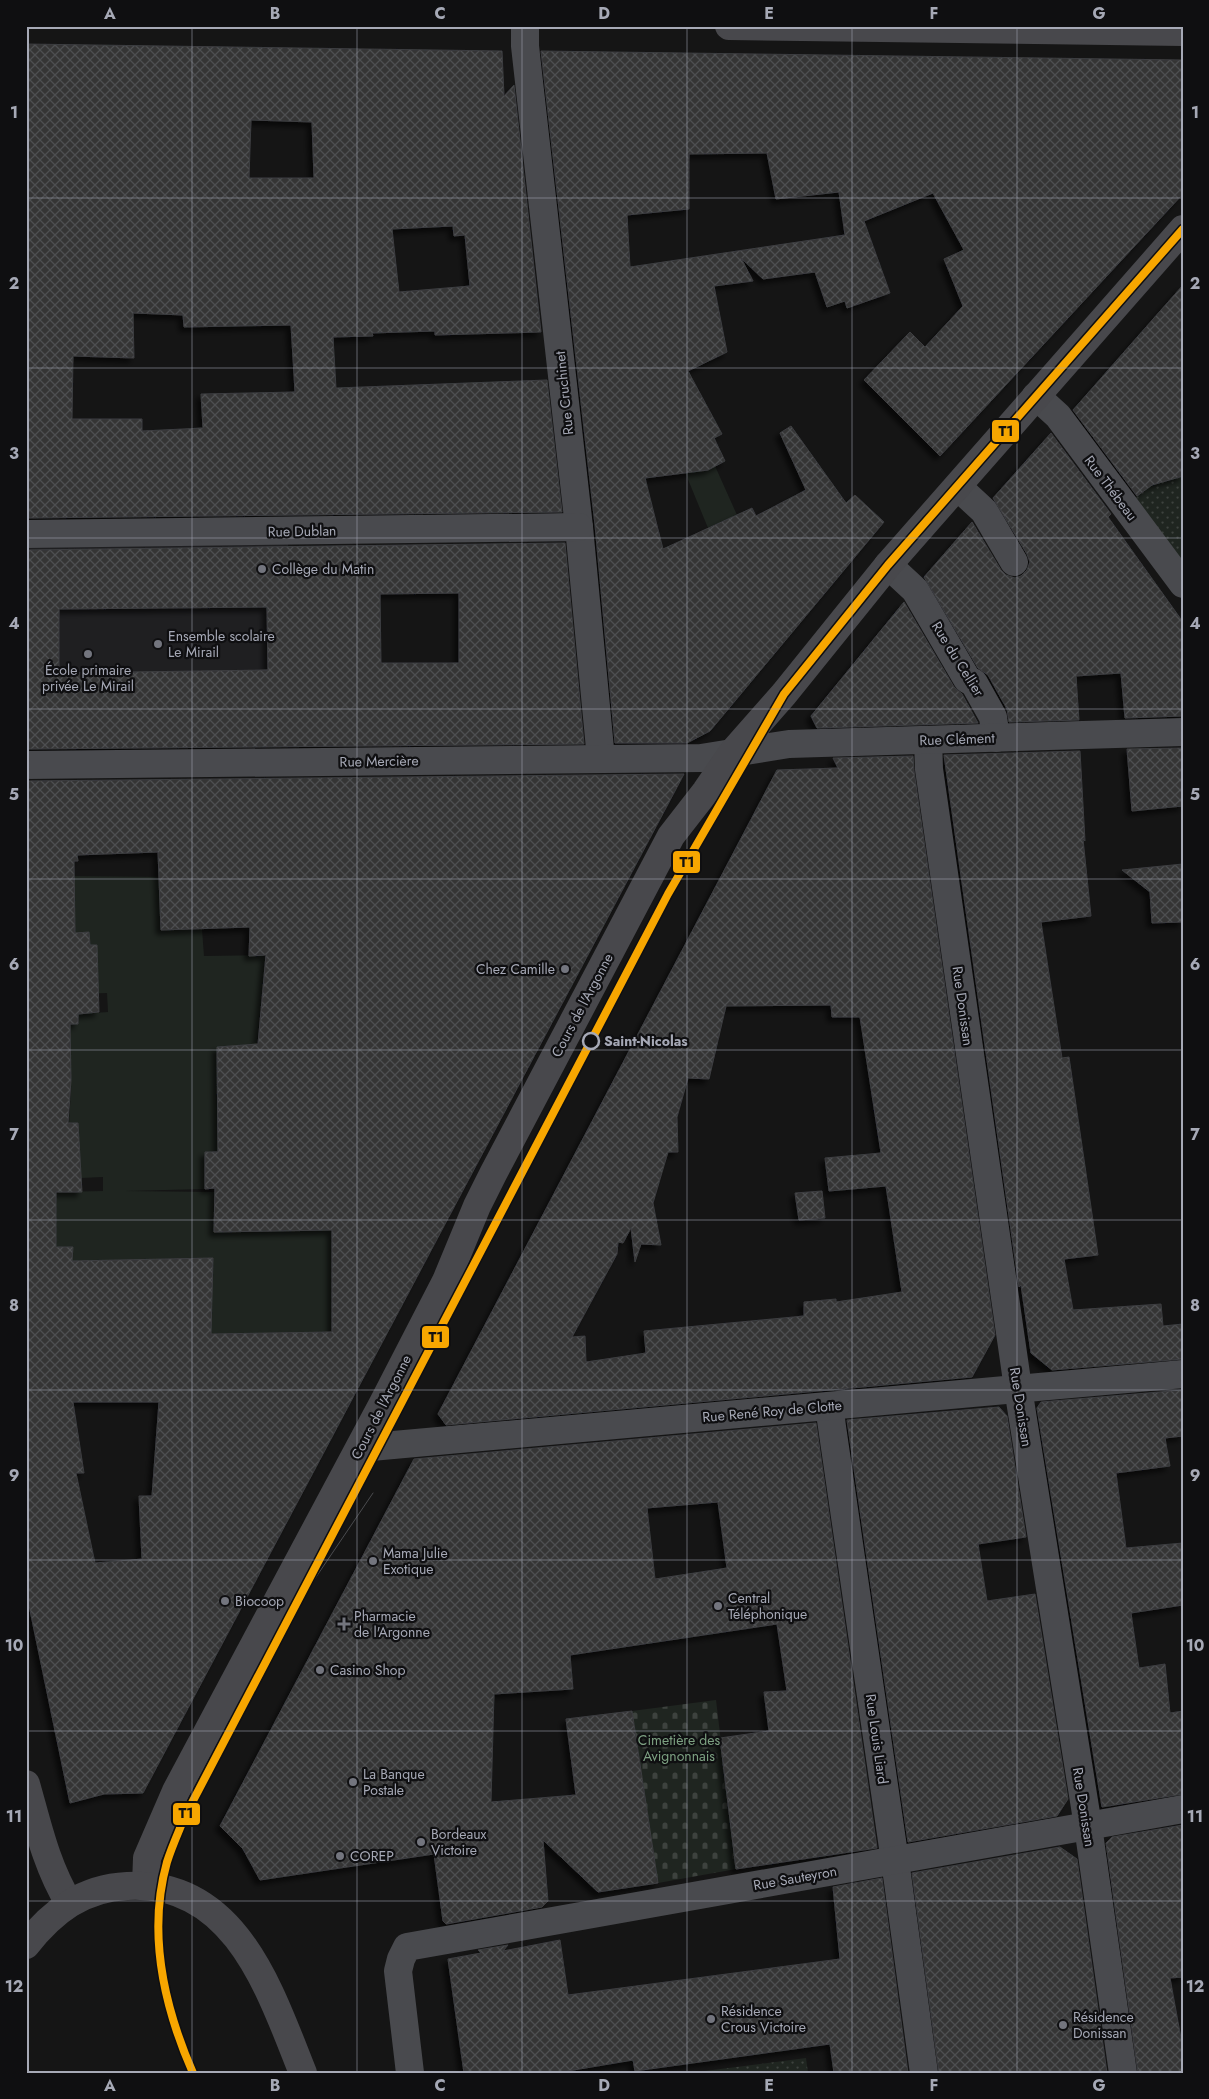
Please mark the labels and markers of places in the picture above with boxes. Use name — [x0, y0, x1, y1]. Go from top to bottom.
place label: Collège du Matin — [272, 559, 374, 579]
marker: Collège du Matin — [256, 563, 268, 575]
place label: Ensemble scolaire Le Mirail — [168, 626, 275, 662]
marker: Ensemble scolaire Le Mirail — [152, 638, 164, 650]
marker: École primaire privée Le Mirail — [82, 648, 94, 660]
place label: École primaire privée Le Mirail — [42, 660, 134, 696]
place label: Chez Camille — [476, 959, 555, 979]
marker: Chez Camille — [559, 963, 571, 975]
place label: Saint-Nicolas — [604, 1031, 688, 1051]
marker: Saint-Nicolas — [582, 1032, 600, 1050]
place label: Mama Julie Exotique — [383, 1543, 448, 1579]
marker: Mama Julie Exotique — [367, 1555, 379, 1567]
place label: Central Téléphonique — [728, 1588, 807, 1624]
place label: Biocoop — [235, 1591, 284, 1611]
marker: Biocoop — [219, 1595, 231, 1607]
marker: Central Téléphonique — [712, 1600, 724, 1612]
place label: Pharmacie de l'Argonne — [354, 1606, 430, 1642]
marker: Pharmacie de l'Argonne — [338, 1618, 350, 1630]
place label: Casino Shop — [330, 1660, 405, 1680]
marker: Casino Shop — [314, 1664, 326, 1676]
place label: La Banque Postale — [363, 1764, 425, 1800]
marker: La Banque Postale — [347, 1776, 359, 1788]
place label: Bordeaux Victoire — [431, 1824, 487, 1860]
marker: Bordeaux Victoire — [415, 1836, 427, 1848]
place label: COREP — [350, 1846, 394, 1866]
marker: COREP — [334, 1850, 346, 1862]
place label: Résidence Crous Victoire — [721, 2001, 806, 2037]
place label: Résidence Donissan — [1073, 2007, 1134, 2043]
marker: Résidence Crous Victoire — [705, 2013, 717, 2025]
marker: Résidence Donissan — [1057, 2019, 1069, 2031]

